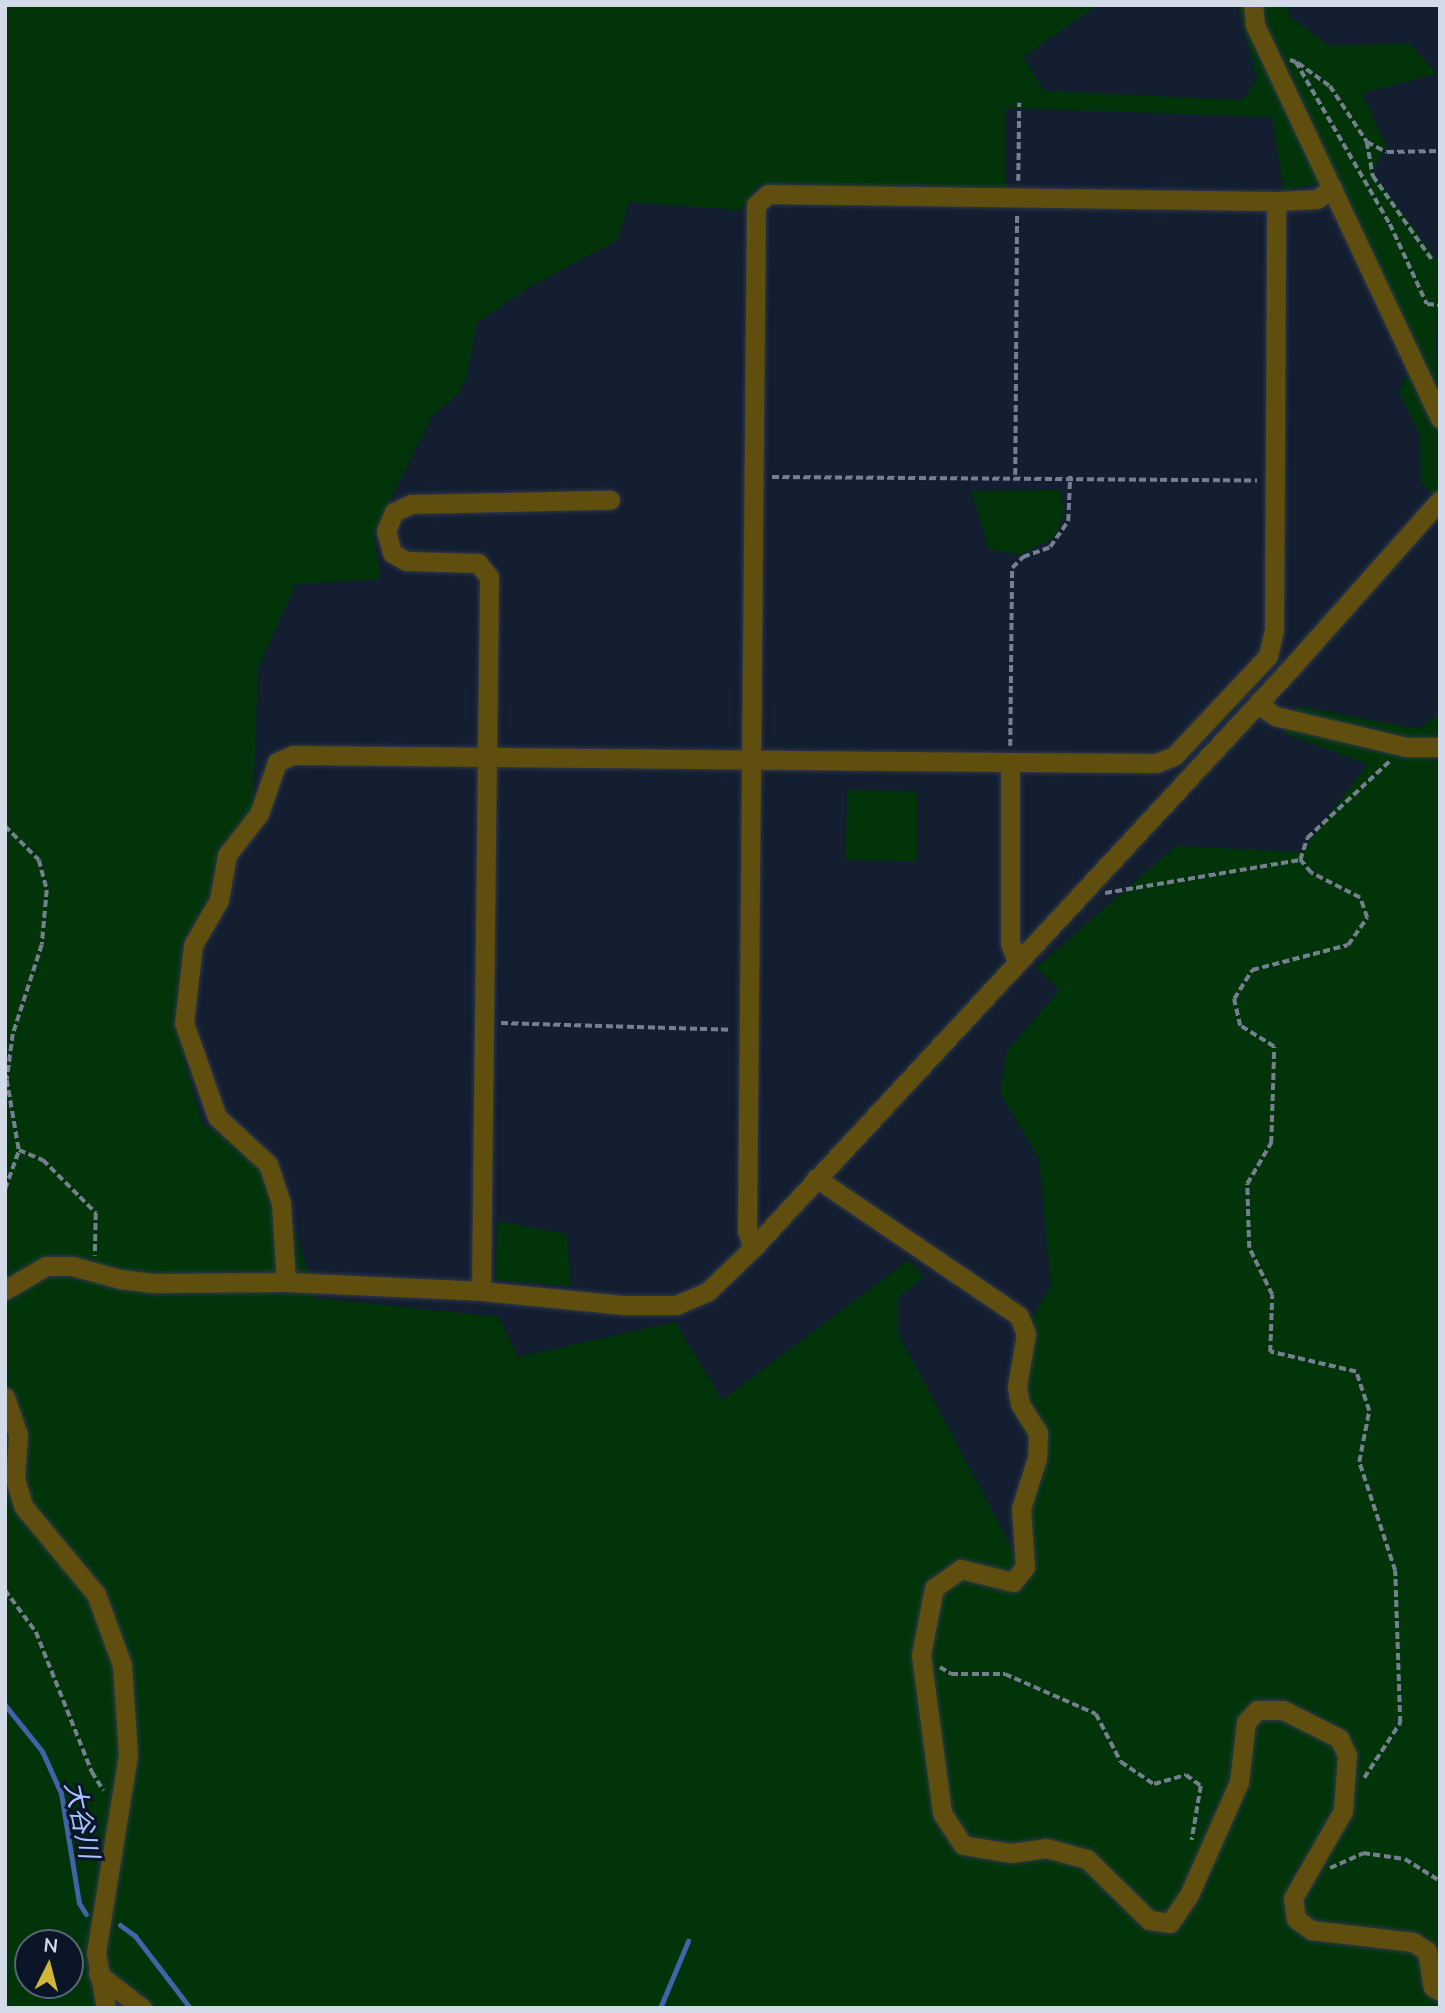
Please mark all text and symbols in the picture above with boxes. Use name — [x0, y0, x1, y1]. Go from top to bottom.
water label: 大谷川 — [59, 1779, 105, 1861]
north arrow — [14, 1929, 84, 1999]
text: N — [43, 1932, 59, 1958]

